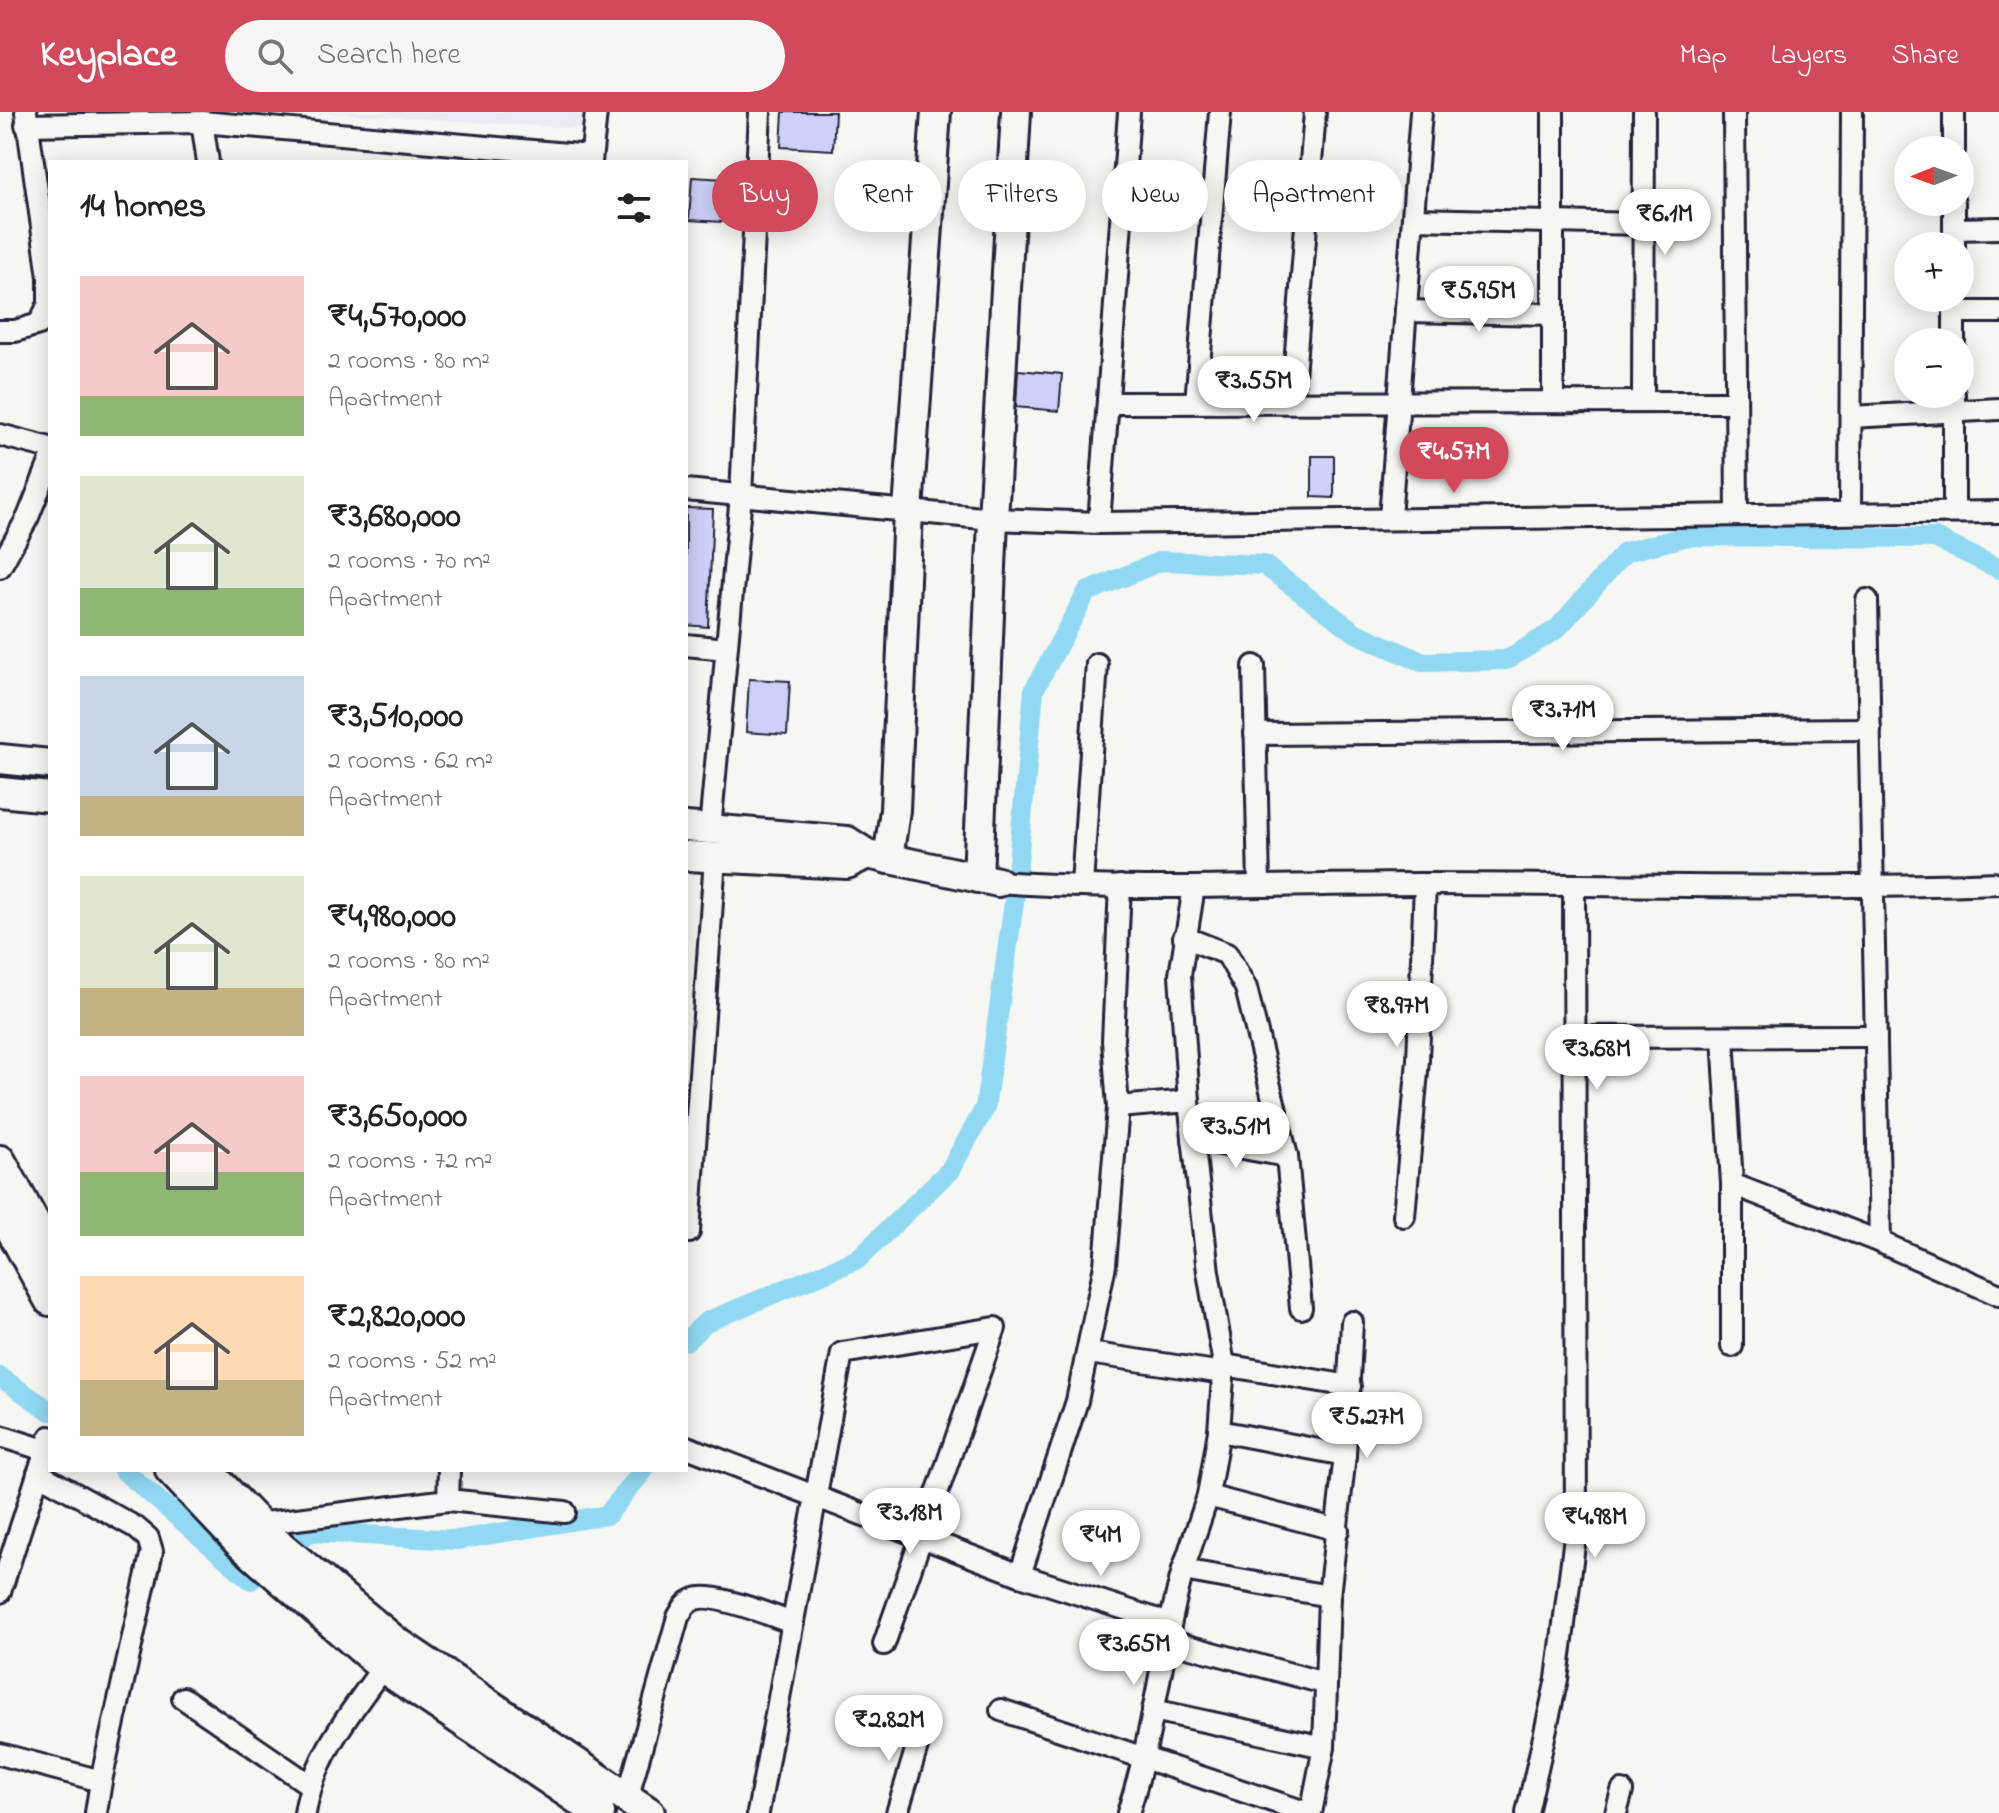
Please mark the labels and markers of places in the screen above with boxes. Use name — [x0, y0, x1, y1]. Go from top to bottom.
pin: ₹6.1M — [1609, 189, 1721, 257]
pin: ₹5.95M — [1414, 266, 1544, 334]
pin: ₹3.55M — [1189, 356, 1319, 424]
pin: ₹4.57M — [1389, 427, 1519, 495]
pin: ₹3.71M — [1498, 685, 1628, 753]
pin: ₹8.97M — [1332, 981, 1462, 1049]
pin: ₹3.68M — [1532, 1024, 1662, 1092]
pin: ₹3.51M — [1171, 1102, 1301, 1170]
pin: ₹5.27M — [1302, 1392, 1432, 1460]
pin: ₹3.18M — [845, 1488, 975, 1556]
pin: ₹4.98M — [1530, 1492, 1660, 1560]
pin: ₹4M — [1062, 1510, 1140, 1578]
pin: ₹3.65M — [1069, 1619, 1199, 1687]
pin: ₹2.82M — [824, 1695, 954, 1763]

